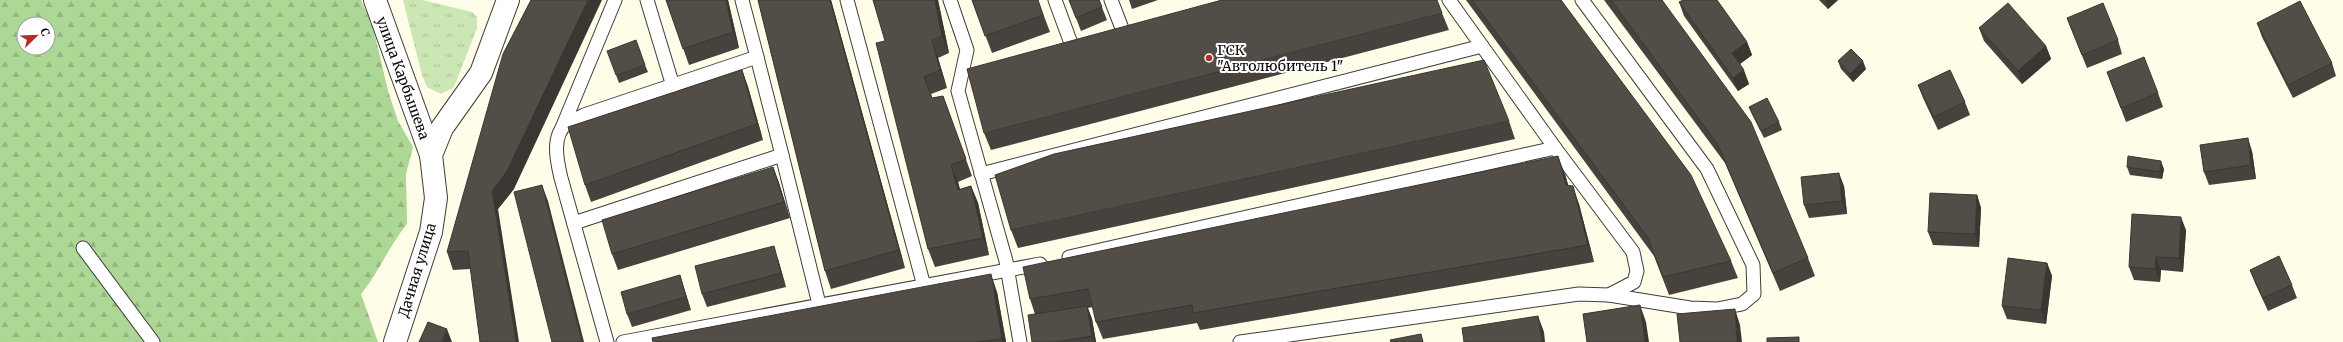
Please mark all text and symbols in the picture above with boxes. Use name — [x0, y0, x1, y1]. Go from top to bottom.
street label: улица Карбышева — [372, 14, 434, 142]
north arrow — [16, 16, 56, 56]
text: С — [37, 26, 53, 38]
place label: ГСК "Автолюбитель 1" — [1217, 41, 1344, 75]
marker: ГСК "Автолюбитель 1" — [1204, 53, 1214, 63]
street label: Дачная улица — [394, 220, 440, 319]

